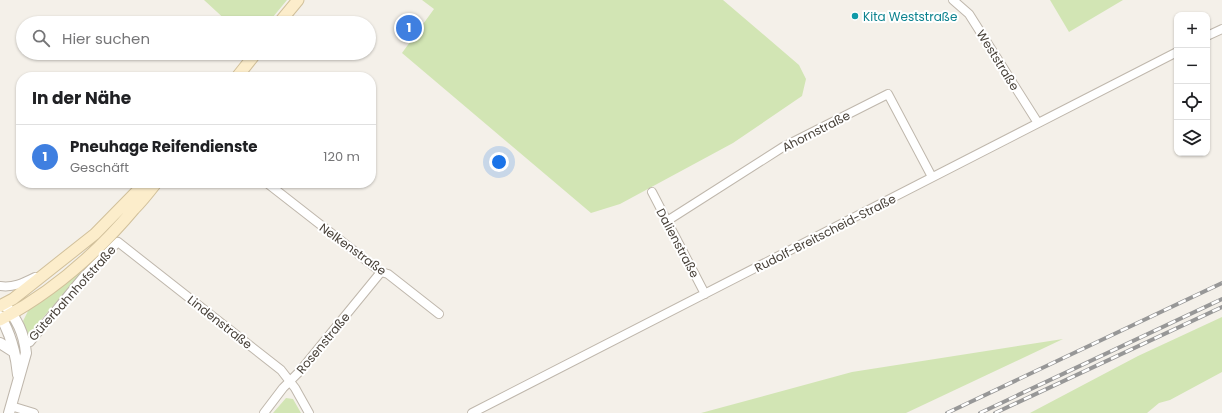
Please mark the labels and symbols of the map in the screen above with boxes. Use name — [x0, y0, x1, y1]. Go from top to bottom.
place label: Kita Weststraße — [863, 8, 957, 25]
marker: Kita Weststraße — [850, 11, 860, 21]
pin: 1 — [396, 13, 422, 43]
street label: Weststraße — [973, 26, 1023, 94]
street label: Ahornstraße — [779, 107, 853, 155]
your location — [489, 152, 509, 172]
street label: Rudolf-Breitscheid-Straße — [751, 190, 899, 276]
street label: Dalienstraße — [653, 205, 703, 281]
street label: Nelkenstraße — [316, 219, 390, 279]
street label: Güterbahnhofstraße — [25, 242, 119, 344]
street label: Lindenstraße — [184, 291, 256, 353]
street label: Rosenstraße — [292, 309, 354, 377]

